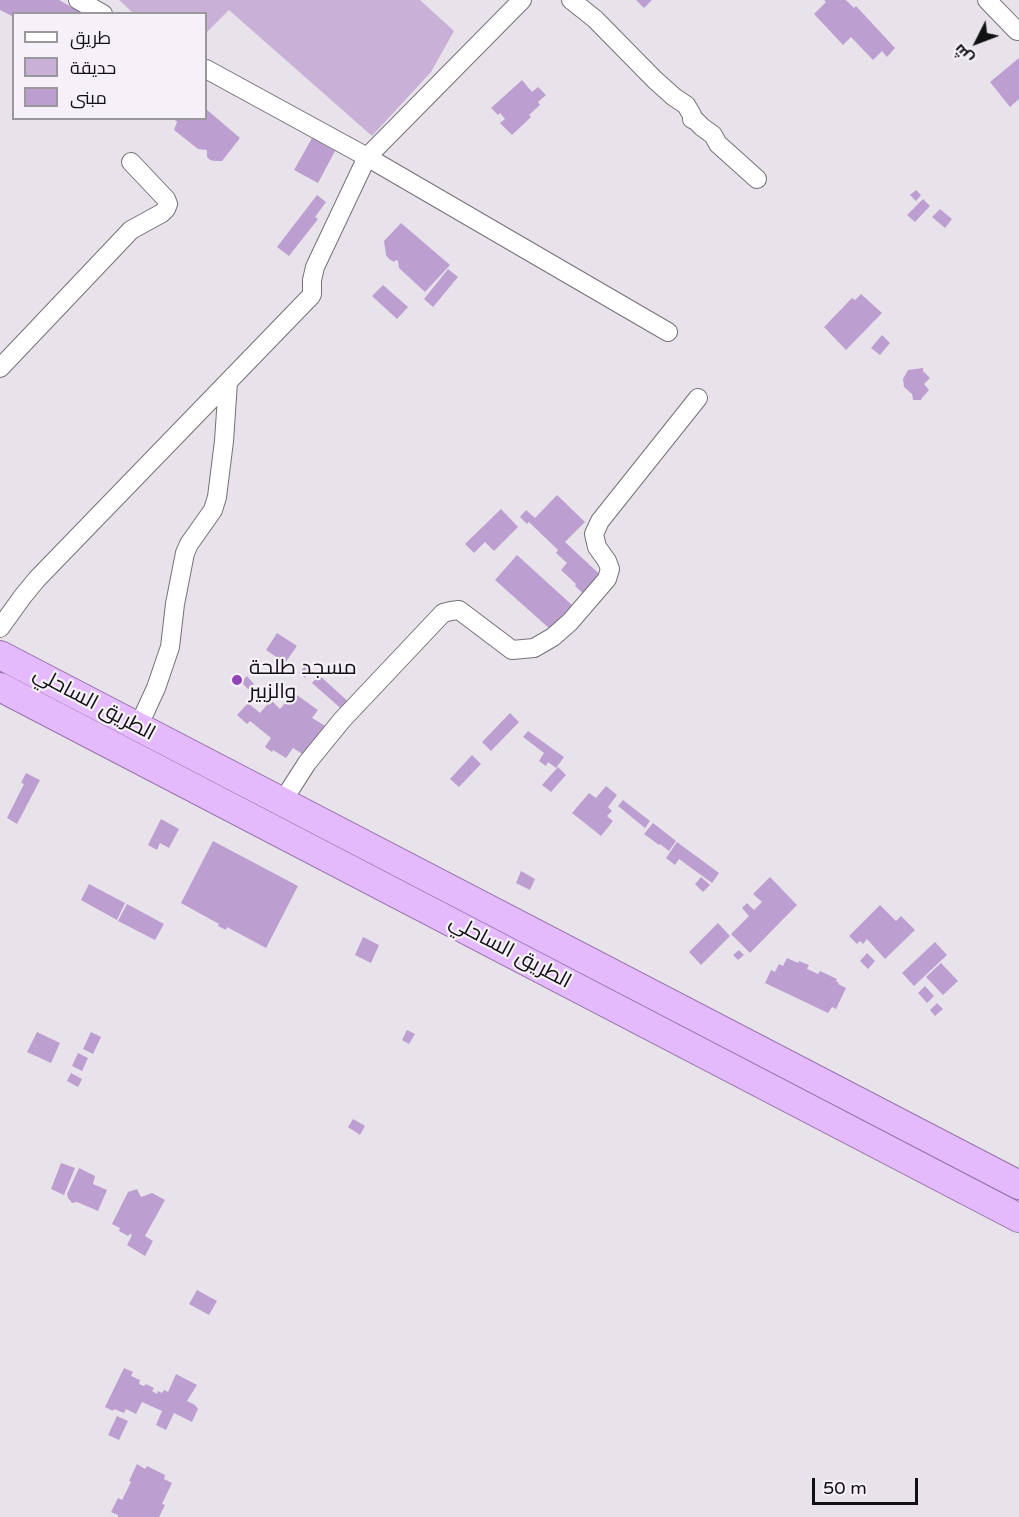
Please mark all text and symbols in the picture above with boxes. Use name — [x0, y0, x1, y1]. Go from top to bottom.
legend — [12, 12, 207, 120]
north arrow — [947, 12, 1007, 72]
text: طريق — [70, 27, 111, 49]
text: ش — [949, 40, 978, 68]
text: حديقة — [70, 57, 116, 79]
text: مبنى — [70, 87, 107, 109]
place label: مسجد طلحة والزبير — [249, 655, 357, 705]
street label: الطريق الساحلي — [29, 661, 159, 747]
marker: مسجد طلحة والزبير — [230, 673, 244, 687]
street label: الطريق الساحلي — [445, 909, 575, 995]
scale bar — [815, 1466, 922, 1504]
text: 50 m — [823, 1477, 867, 1499]

